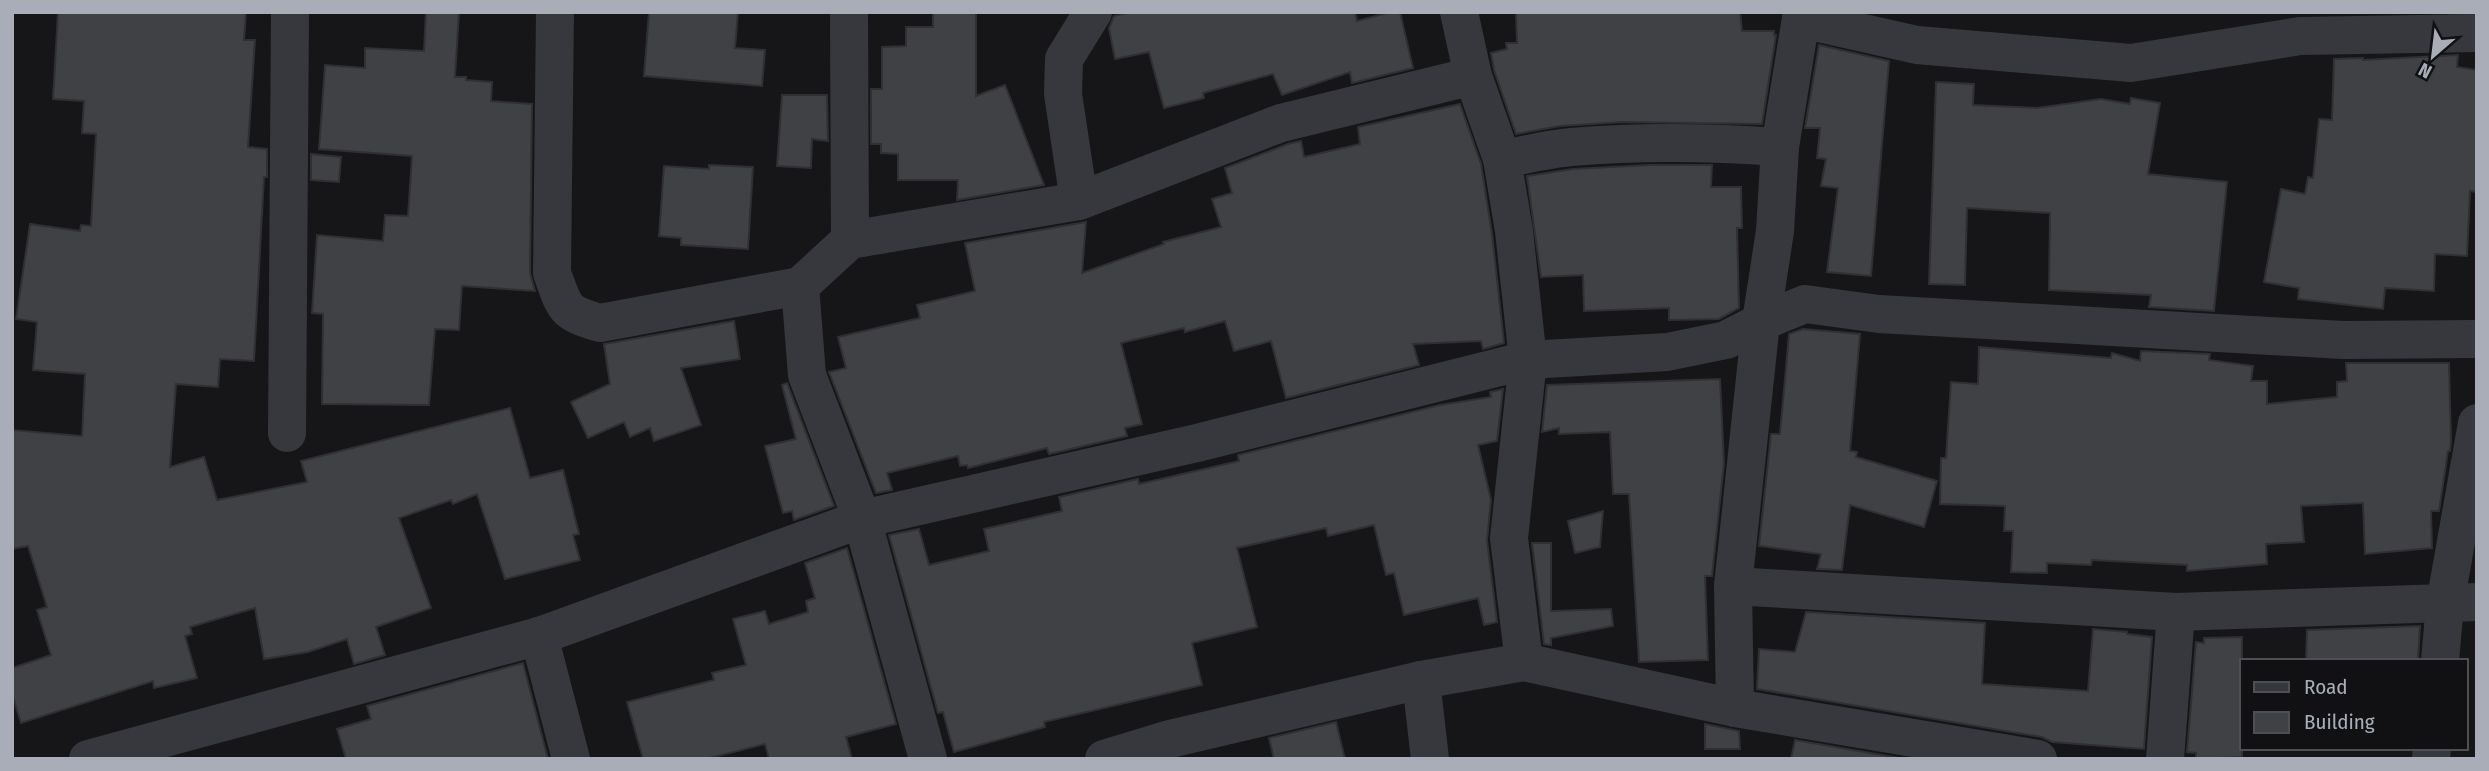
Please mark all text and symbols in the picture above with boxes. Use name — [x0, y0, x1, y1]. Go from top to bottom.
north arrow — [2398, 21, 2468, 91]
text: N — [2415, 58, 2436, 83]
legend — [2240, 659, 2468, 750]
text: Road — [2304, 674, 2348, 700]
text: Building — [2304, 709, 2375, 735]

